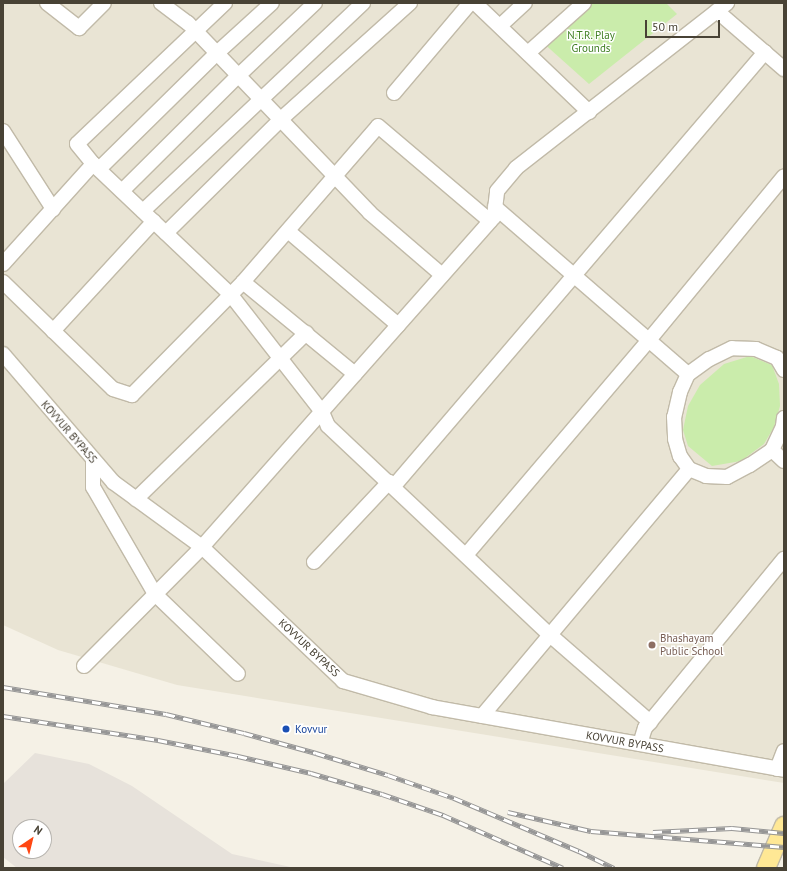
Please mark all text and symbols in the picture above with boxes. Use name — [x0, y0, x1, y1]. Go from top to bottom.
scale bar — [647, 12, 722, 38]
text: 50 m — [652, 19, 678, 34]
park label: N.T.R. Play Grounds — [567, 29, 615, 55]
street label: KOVVUR BYPASS — [38, 398, 100, 466]
street label: KOVVUR BYPASS — [276, 616, 342, 680]
place label: Bhashayam Public School — [660, 632, 724, 658]
marker: Bhashayam Public School — [647, 640, 657, 650]
place label: Kovvur — [295, 722, 327, 736]
marker: Kovvur — [280, 723, 292, 735]
street label: KOVVUR BYPASS — [585, 729, 665, 755]
north arrow — [12, 819, 52, 859]
text: N — [31, 822, 45, 838]

